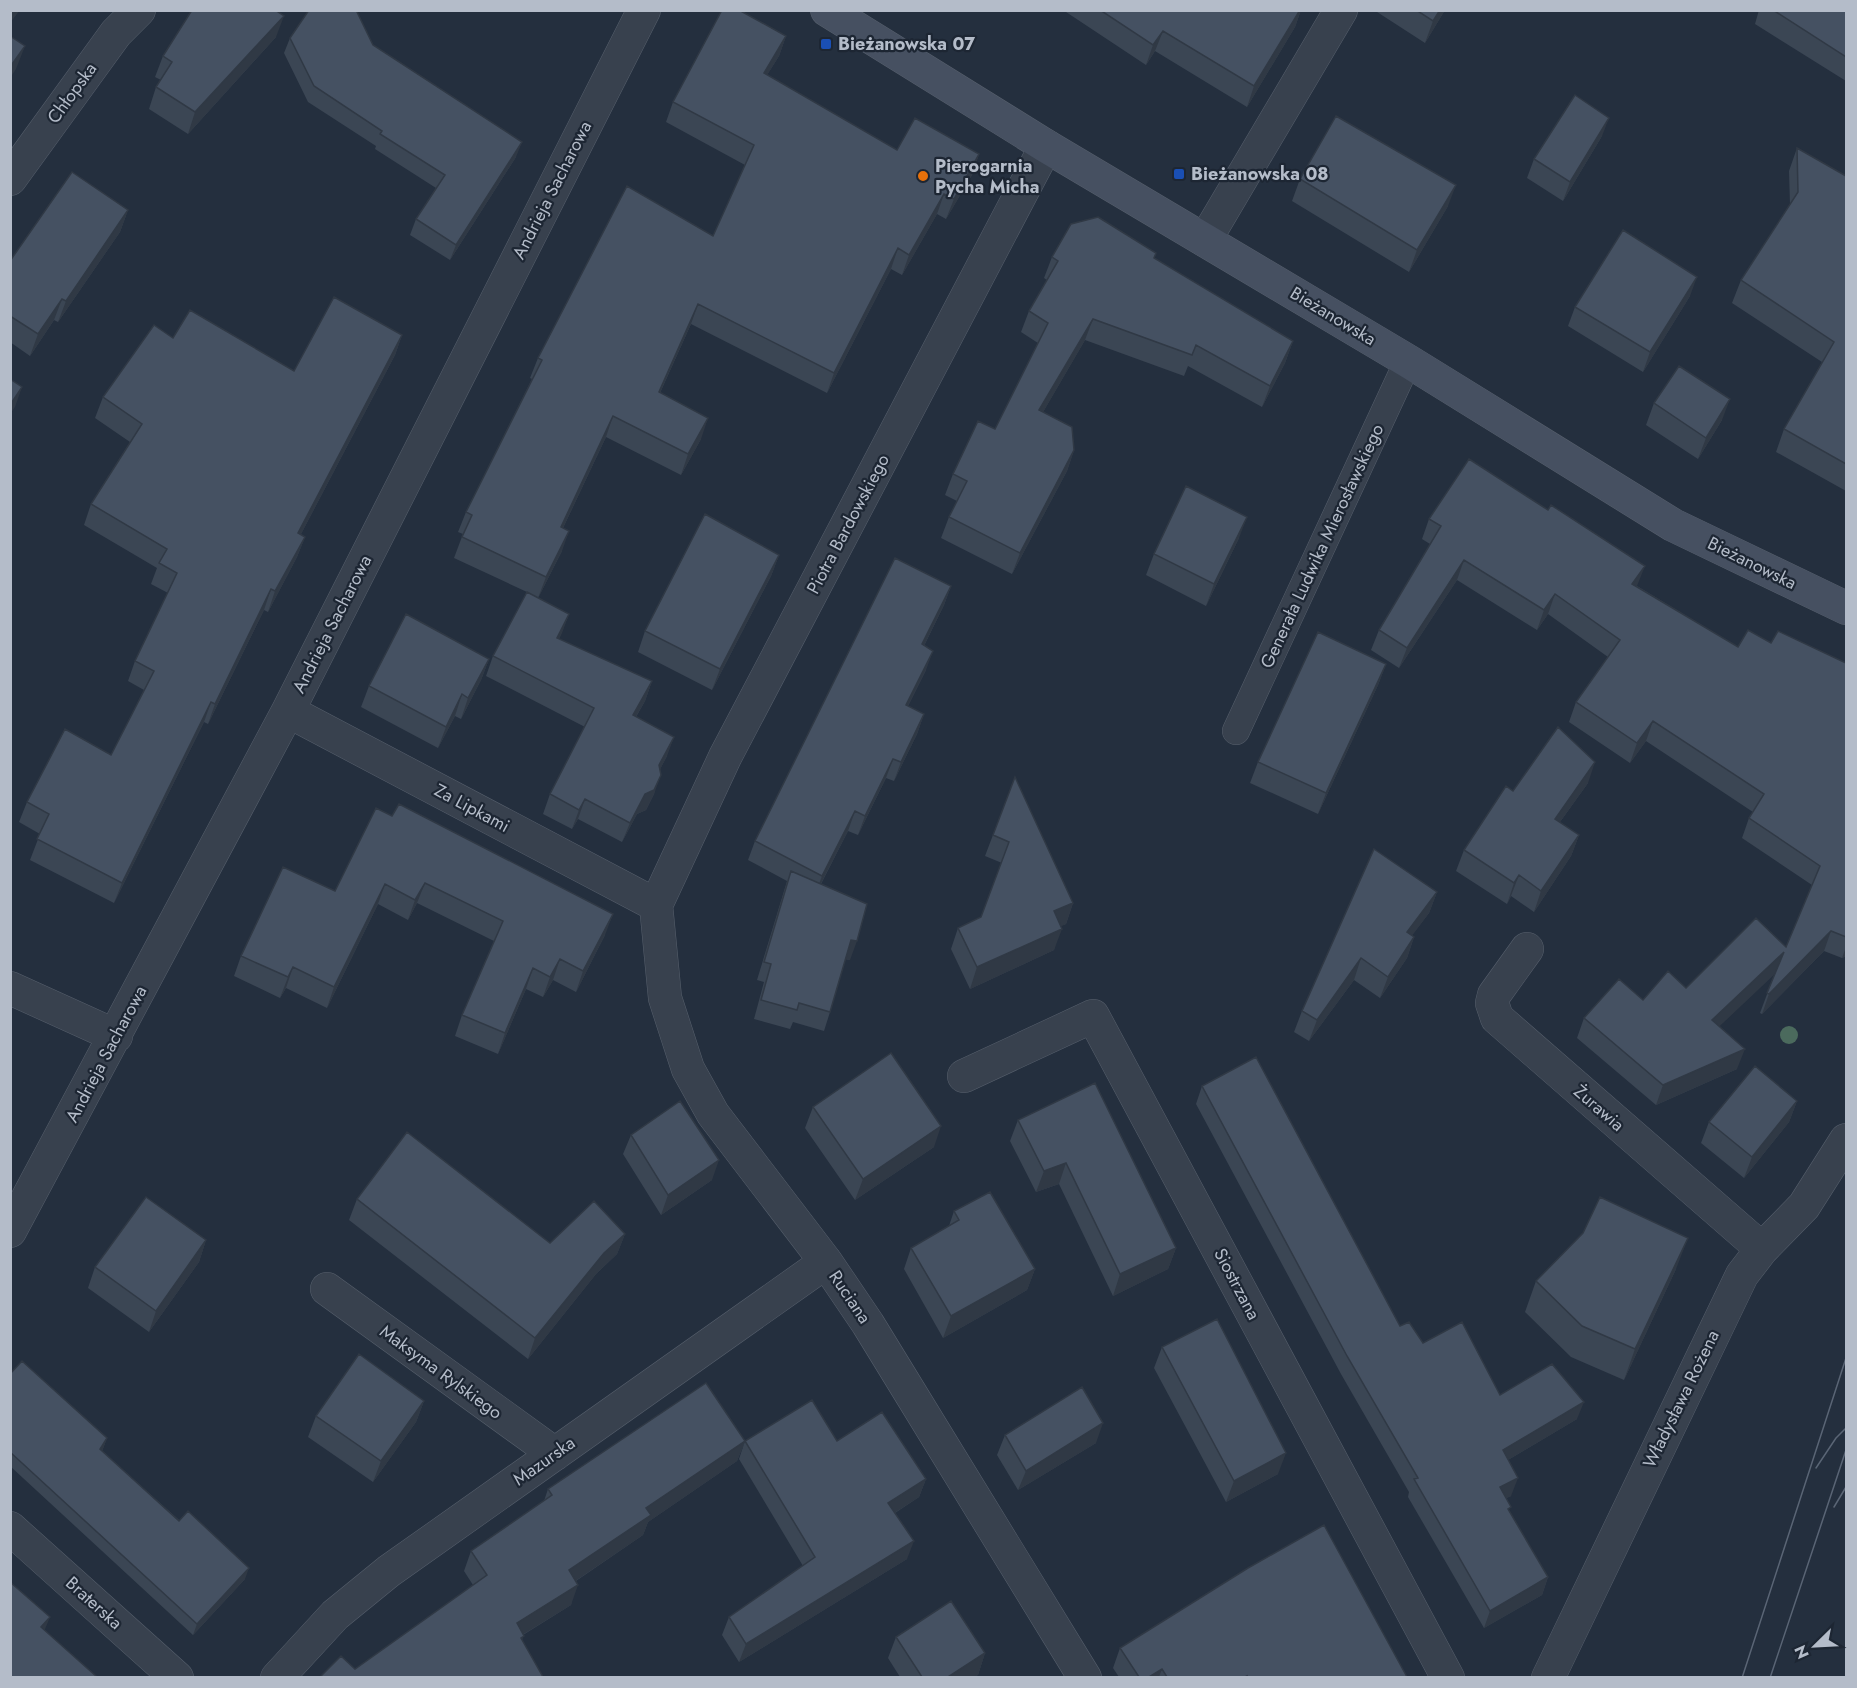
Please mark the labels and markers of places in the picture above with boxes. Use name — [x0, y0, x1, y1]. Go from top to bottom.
place label: Bieżanowska 07 — [838, 31, 975, 57]
marker: Bieżanowska 07 — [819, 37, 833, 51]
place label: Pierogarnia Pycha Micha — [935, 153, 1039, 200]
place label: Bieżanowska 08 — [1191, 161, 1329, 187]
marker: Bieżanowska 08 — [1172, 167, 1186, 181]
marker: Pierogarnia Pycha Micha — [916, 169, 930, 183]

